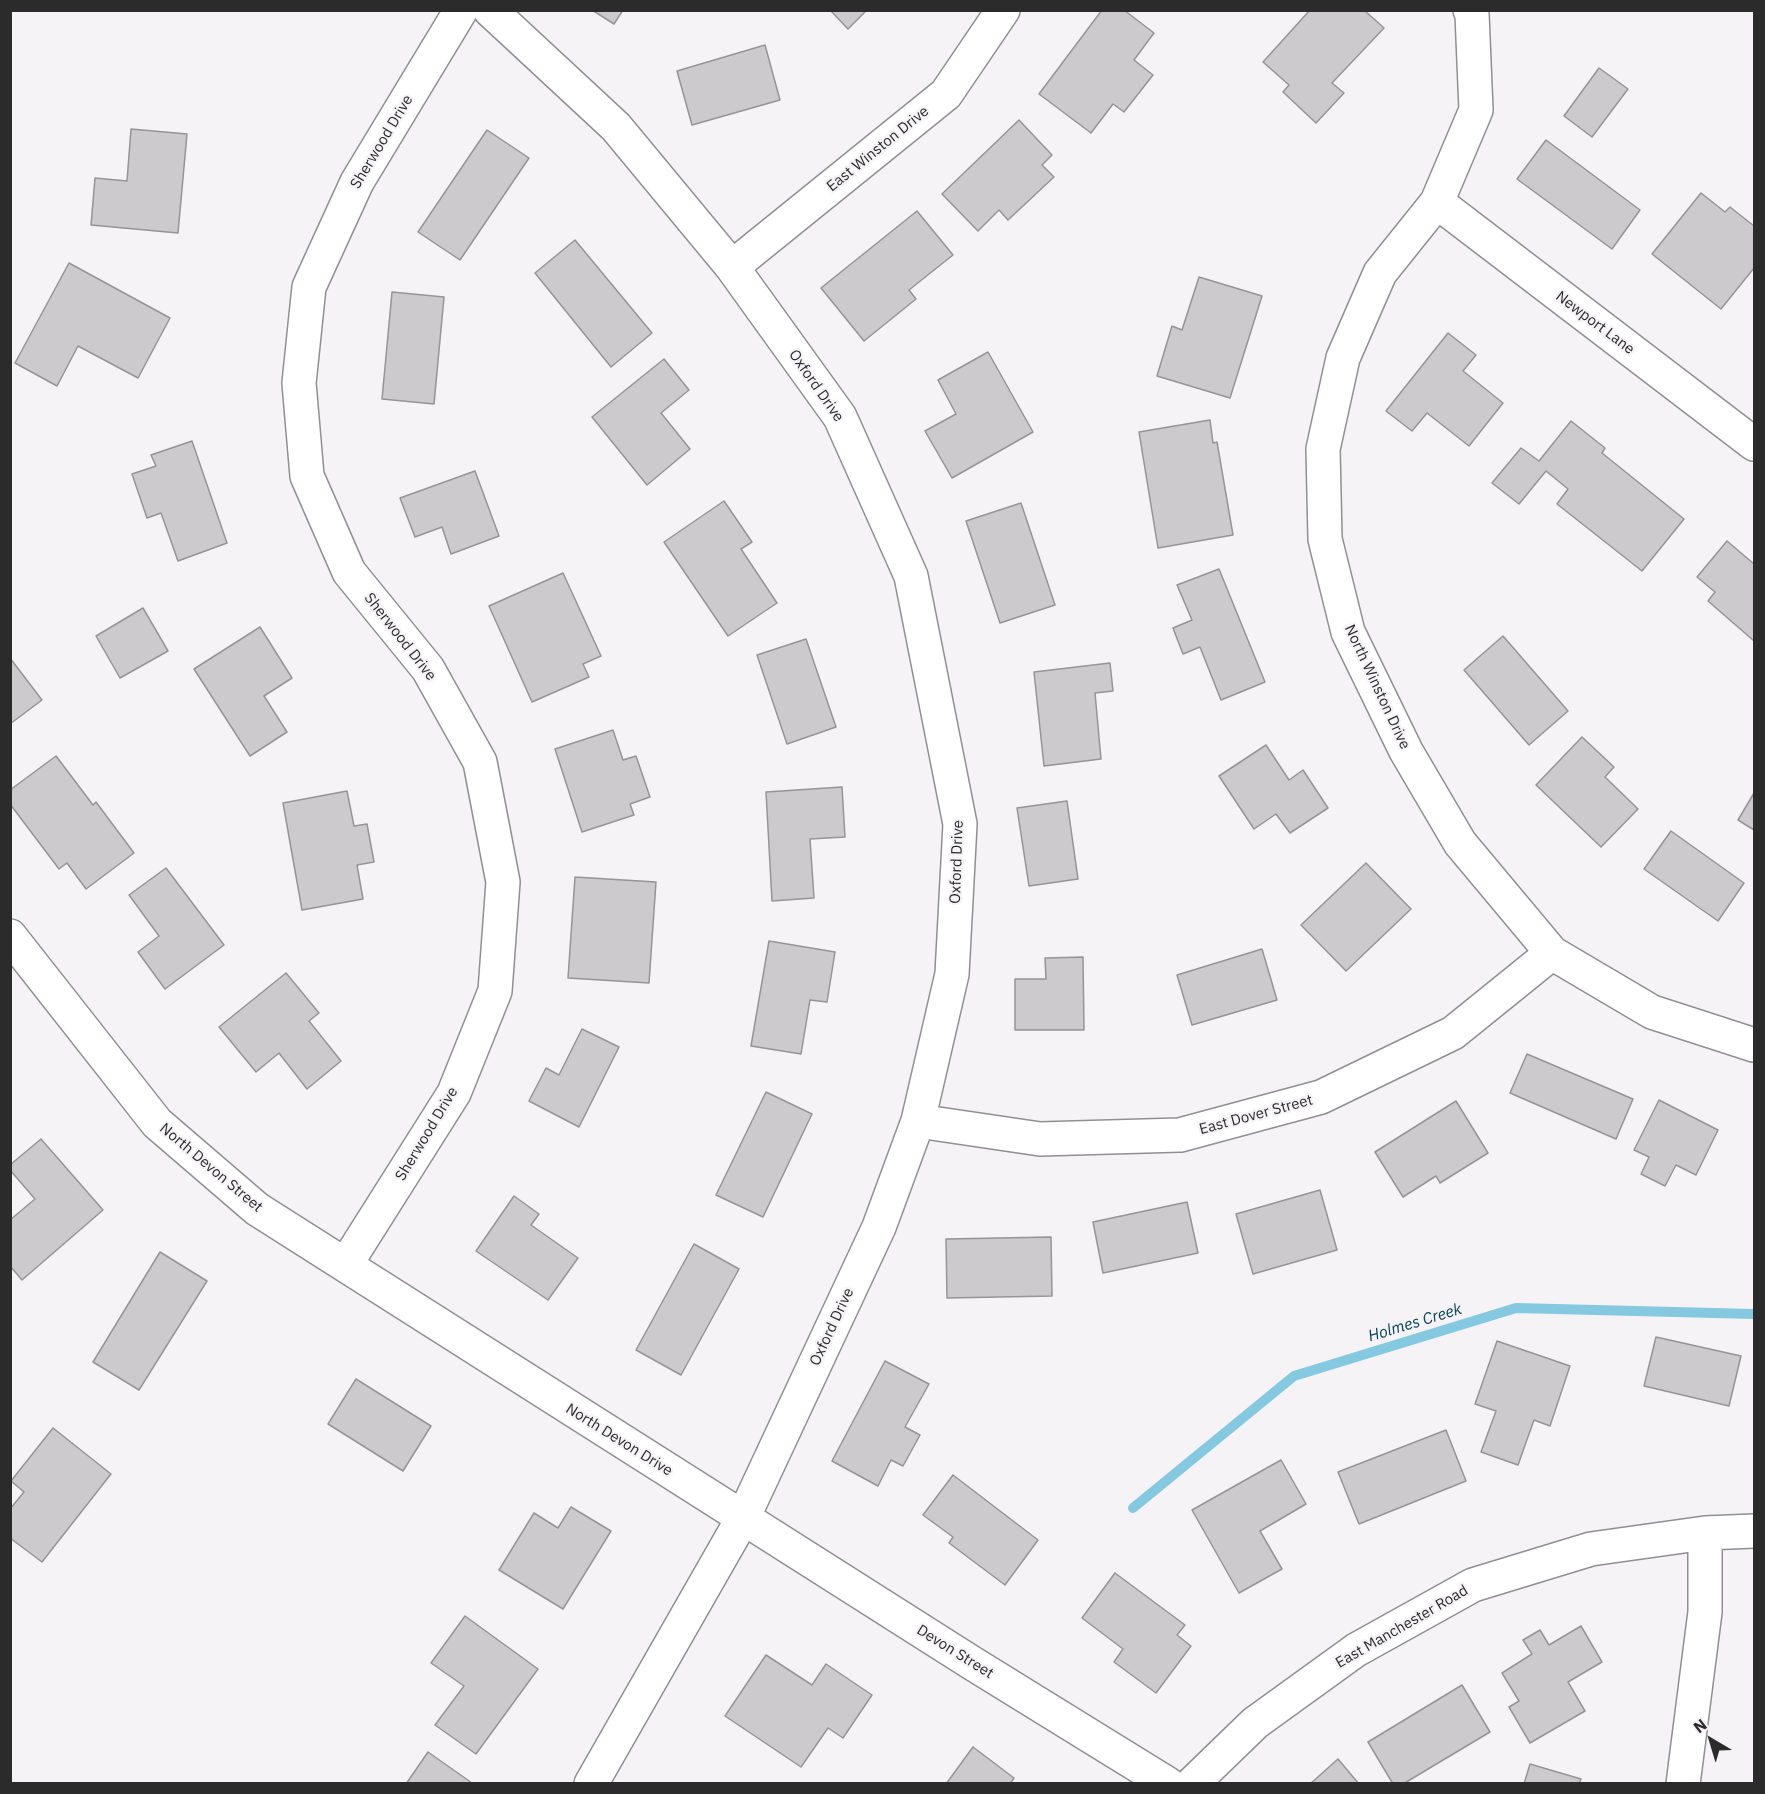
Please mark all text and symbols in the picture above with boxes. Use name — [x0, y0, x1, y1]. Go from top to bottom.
street label: Sherwood Drive — [347, 92, 417, 192]
street label: East Winston Drive — [823, 102, 933, 196]
street label: Newport Lane — [1552, 288, 1638, 358]
street label: Oxford Drive — [785, 346, 847, 426]
street label: Sherwood Drive — [360, 590, 440, 684]
street label: North Winston Drive — [1340, 622, 1414, 752]
street label: Oxford Drive — [947, 820, 967, 904]
street label: Sherwood Drive — [392, 1084, 462, 1184]
street label: East Dover Street — [1197, 1091, 1315, 1139]
street label: North Devon Street — [156, 1120, 266, 1216]
street label: Oxford Drive — [806, 1285, 858, 1369]
water label: Holmes Creek — [1366, 1300, 1464, 1346]
street label: North Devon Drive — [562, 1400, 676, 1480]
street label: East Manchester Road — [1333, 1582, 1471, 1672]
street label: Devon Street — [913, 1621, 997, 1683]
north arrow — [1681, 1710, 1741, 1770]
text: N — [1689, 1714, 1711, 1737]

